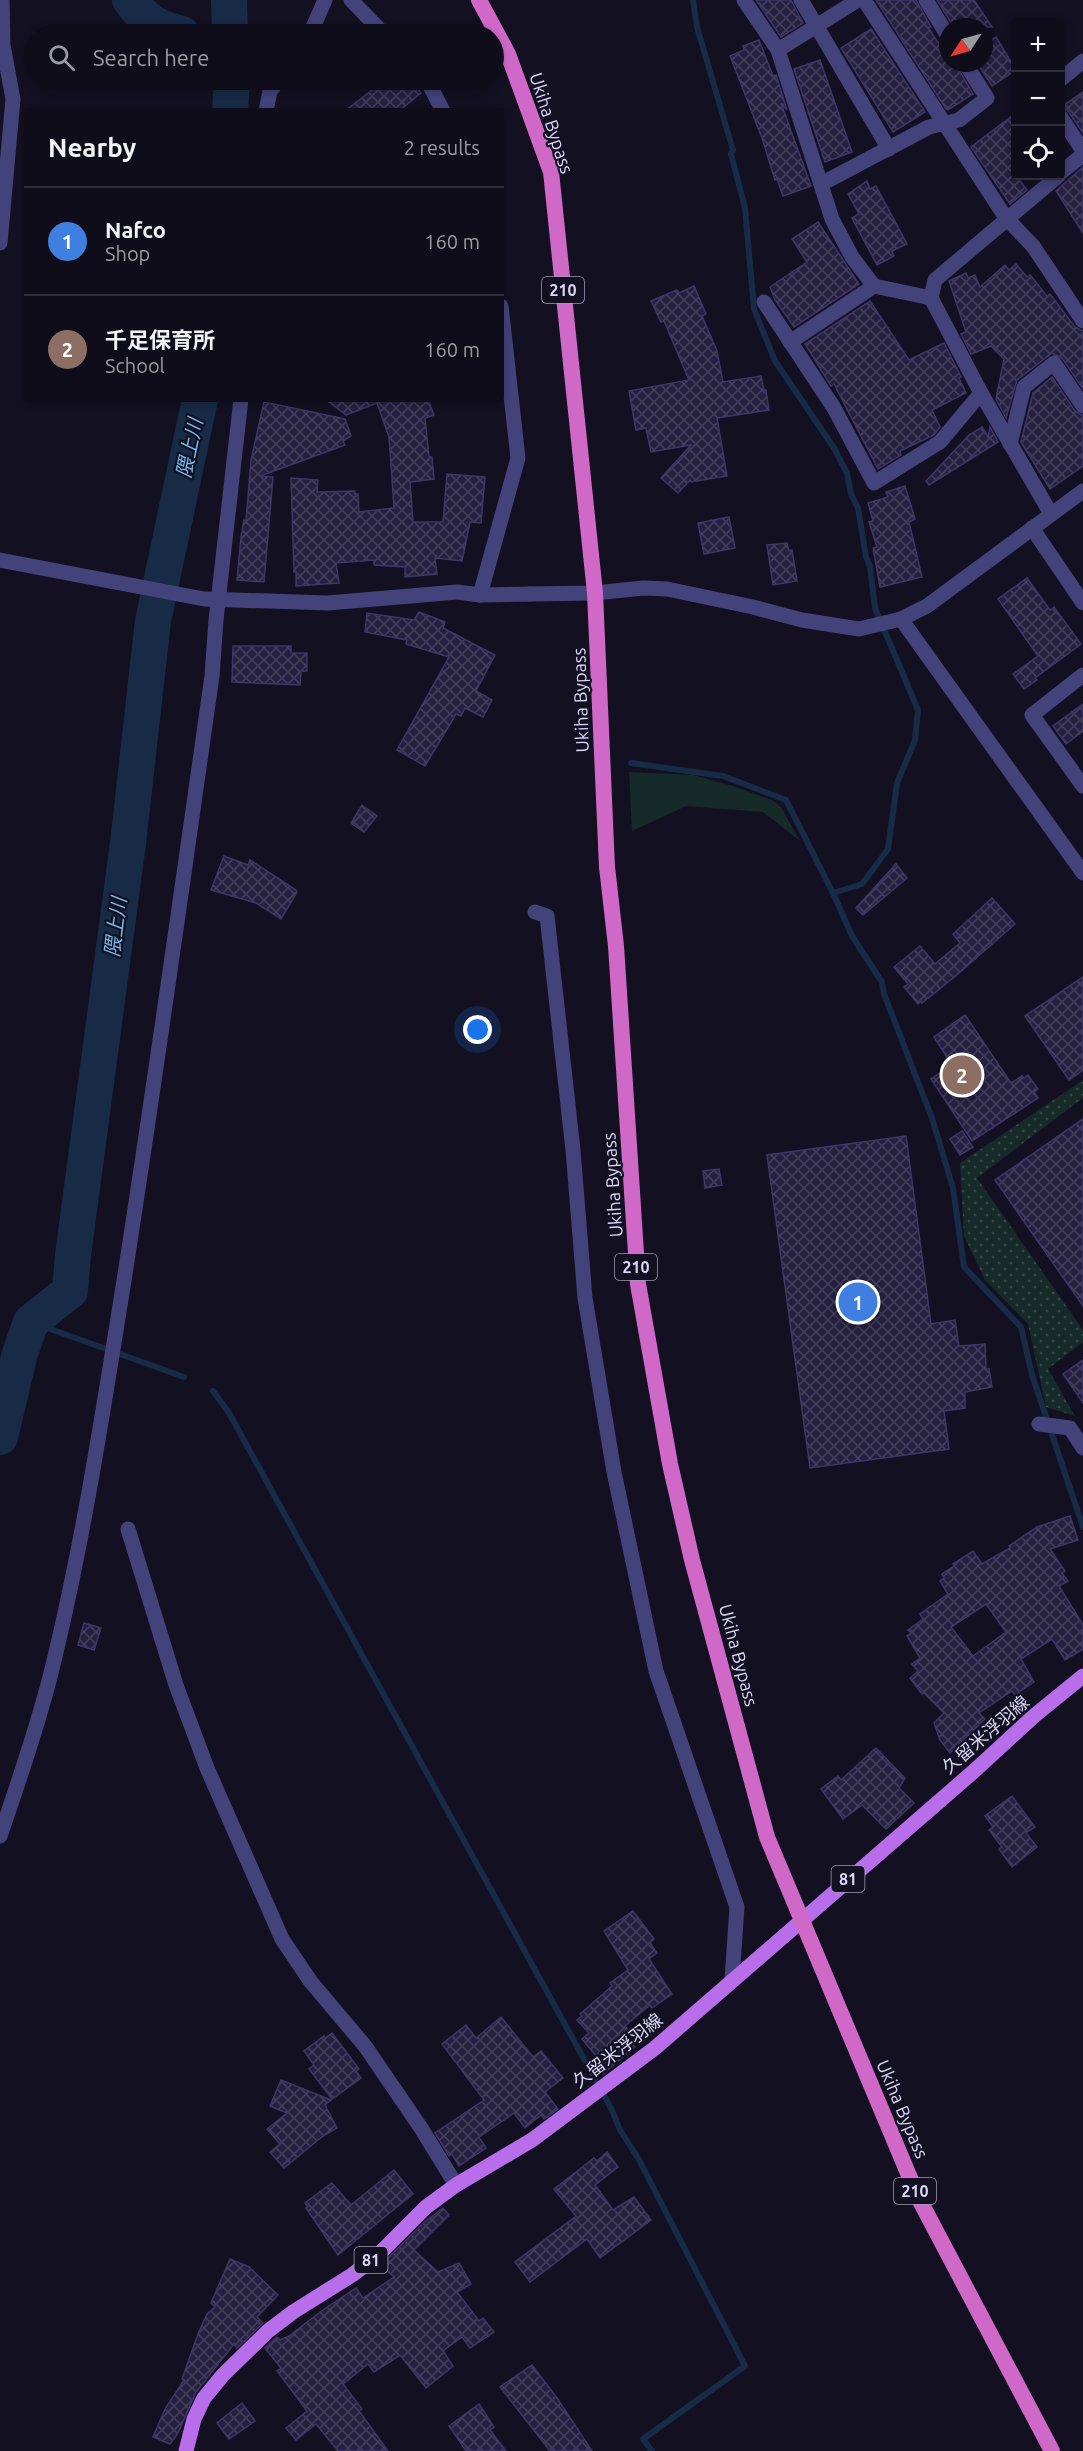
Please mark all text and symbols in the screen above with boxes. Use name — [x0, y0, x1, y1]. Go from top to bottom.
north arrow — [939, 18, 993, 72]
map controls — [1011, 18, 1065, 180]
button: + — [1011, 18, 1065, 72]
search box — [24, 24, 504, 90]
icon: search — [45, 41, 78, 74]
text: Search here — [93, 45, 209, 70]
street label: Ukiha Bypass — [526, 70, 578, 176]
button: − — [1011, 72, 1065, 126]
button: locate — [1011, 126, 1065, 180]
text: Nearby — [48, 133, 136, 162]
text: 2 results — [404, 136, 480, 159]
text: Nafco — [105, 217, 166, 242]
text: 1 — [62, 230, 73, 253]
text: 160 m — [424, 230, 480, 253]
text: Shop — [105, 242, 150, 265]
road number: 210 — [542, 277, 584, 303]
text: 千足保育所 — [105, 327, 215, 352]
text: 2 — [62, 338, 73, 361]
text: 160 m — [424, 338, 480, 361]
text: School — [105, 354, 165, 377]
water label: 隈上川 — [172, 414, 207, 480]
street label: Ukiha Bypass — [568, 647, 592, 753]
water label: 隈上川 — [100, 894, 130, 958]
your location — [463, 1015, 492, 1044]
pin: 2 — [942, 1052, 982, 1098]
street label: Ukiha Bypass — [598, 1132, 626, 1238]
road number: 210 — [615, 1254, 657, 1280]
pin: 1 — [838, 1280, 878, 1324]
street label: Ukiha Bypass — [716, 1602, 762, 1708]
street label: 久留米浮羽線 — [938, 1691, 1032, 1777]
road number: 81 — [832, 1866, 864, 1892]
street label: 久留米浮羽線 — [568, 2009, 666, 2091]
street label: Ukiha Bypass — [873, 2057, 933, 2161]
road number: 210 — [894, 2178, 936, 2204]
road number: 81 — [354, 2247, 388, 2273]

